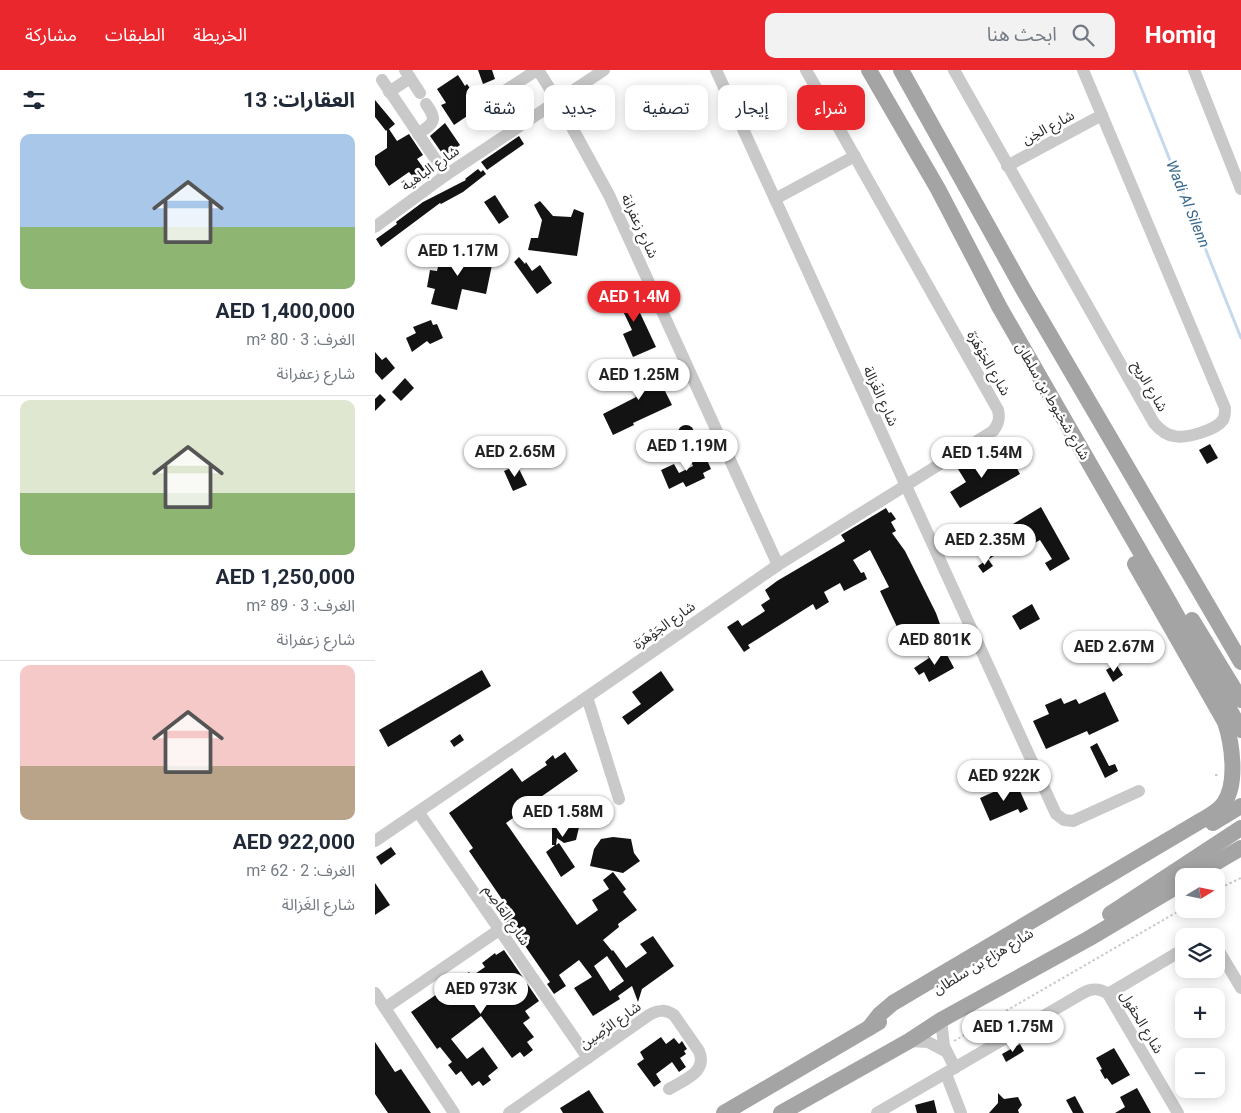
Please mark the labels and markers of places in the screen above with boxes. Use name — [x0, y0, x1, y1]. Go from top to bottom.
pin: AED 1.17M — [401, 234, 515, 277]
pin: AED 1.4M — [582, 280, 686, 323]
pin: AED 1.25M — [582, 358, 696, 401]
pin: AED 1.19M — [630, 430, 744, 472]
pin: AED 2.65M — [458, 436, 572, 478]
pin: AED 1.54M — [925, 436, 1039, 479]
pin: AED 2.35M — [928, 524, 1042, 566]
pin: AED 801K — [883, 624, 987, 666]
pin: AED 2.67M — [1057, 630, 1171, 673]
pin: AED 922K — [952, 760, 1056, 802]
pin: AED 1.58M — [506, 796, 620, 838]
pin: AED 973K — [429, 972, 533, 1015]
pin: AED 1.75M — [956, 1010, 1070, 1053]

